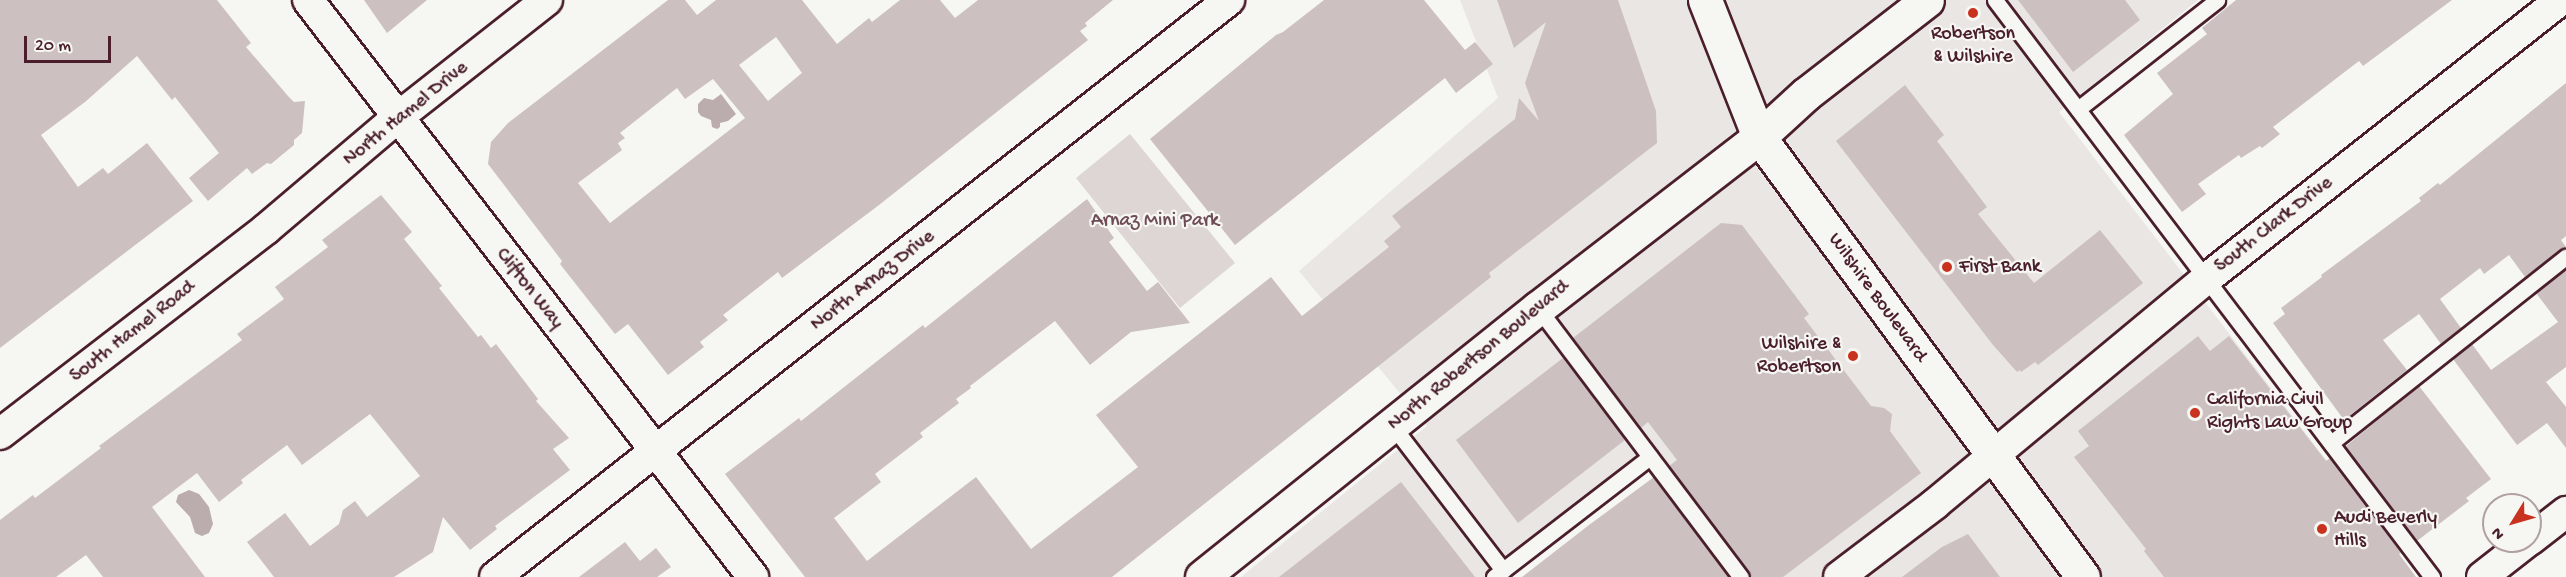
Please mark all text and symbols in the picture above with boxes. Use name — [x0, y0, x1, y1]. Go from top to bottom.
marker: Robertson & Wilshire — [1966, 6, 1980, 20]
place label: Robertson & Wilshire — [1931, 22, 2015, 69]
scale bar — [27, 24, 114, 62]
text: 20 m — [35, 36, 71, 57]
street label: North Hamel Drive — [339, 56, 473, 172]
street label: South Clark Drive — [2210, 171, 2338, 279]
park label: Arnaz Mini Park — [1091, 209, 1219, 233]
street label: North Arnaz Drive — [806, 225, 940, 337]
street label: Wilshire Boulevard — [1822, 229, 1932, 367]
street label: Clifton Way — [490, 244, 568, 334]
place label: First Bank — [1959, 255, 2041, 279]
marker: First Bank — [1940, 260, 1954, 274]
street label: North Robertson Boulevard — [1383, 275, 1575, 437]
street label: South Hamel Road — [66, 276, 200, 388]
place label: Wilshire & Robertson — [1757, 332, 1841, 379]
marker: Wilshire & Robertson — [1846, 349, 1860, 363]
place label: California Civil Rights Law Group — [2207, 389, 2352, 436]
marker: California Civil Rights Law Group — [2188, 406, 2202, 420]
north arrow — [2482, 493, 2542, 553]
place label: Audi Beverly Hills — [2334, 506, 2437, 553]
marker: Audi Beverly Hills — [2315, 522, 2329, 536]
text: N — [2488, 523, 2510, 543]

